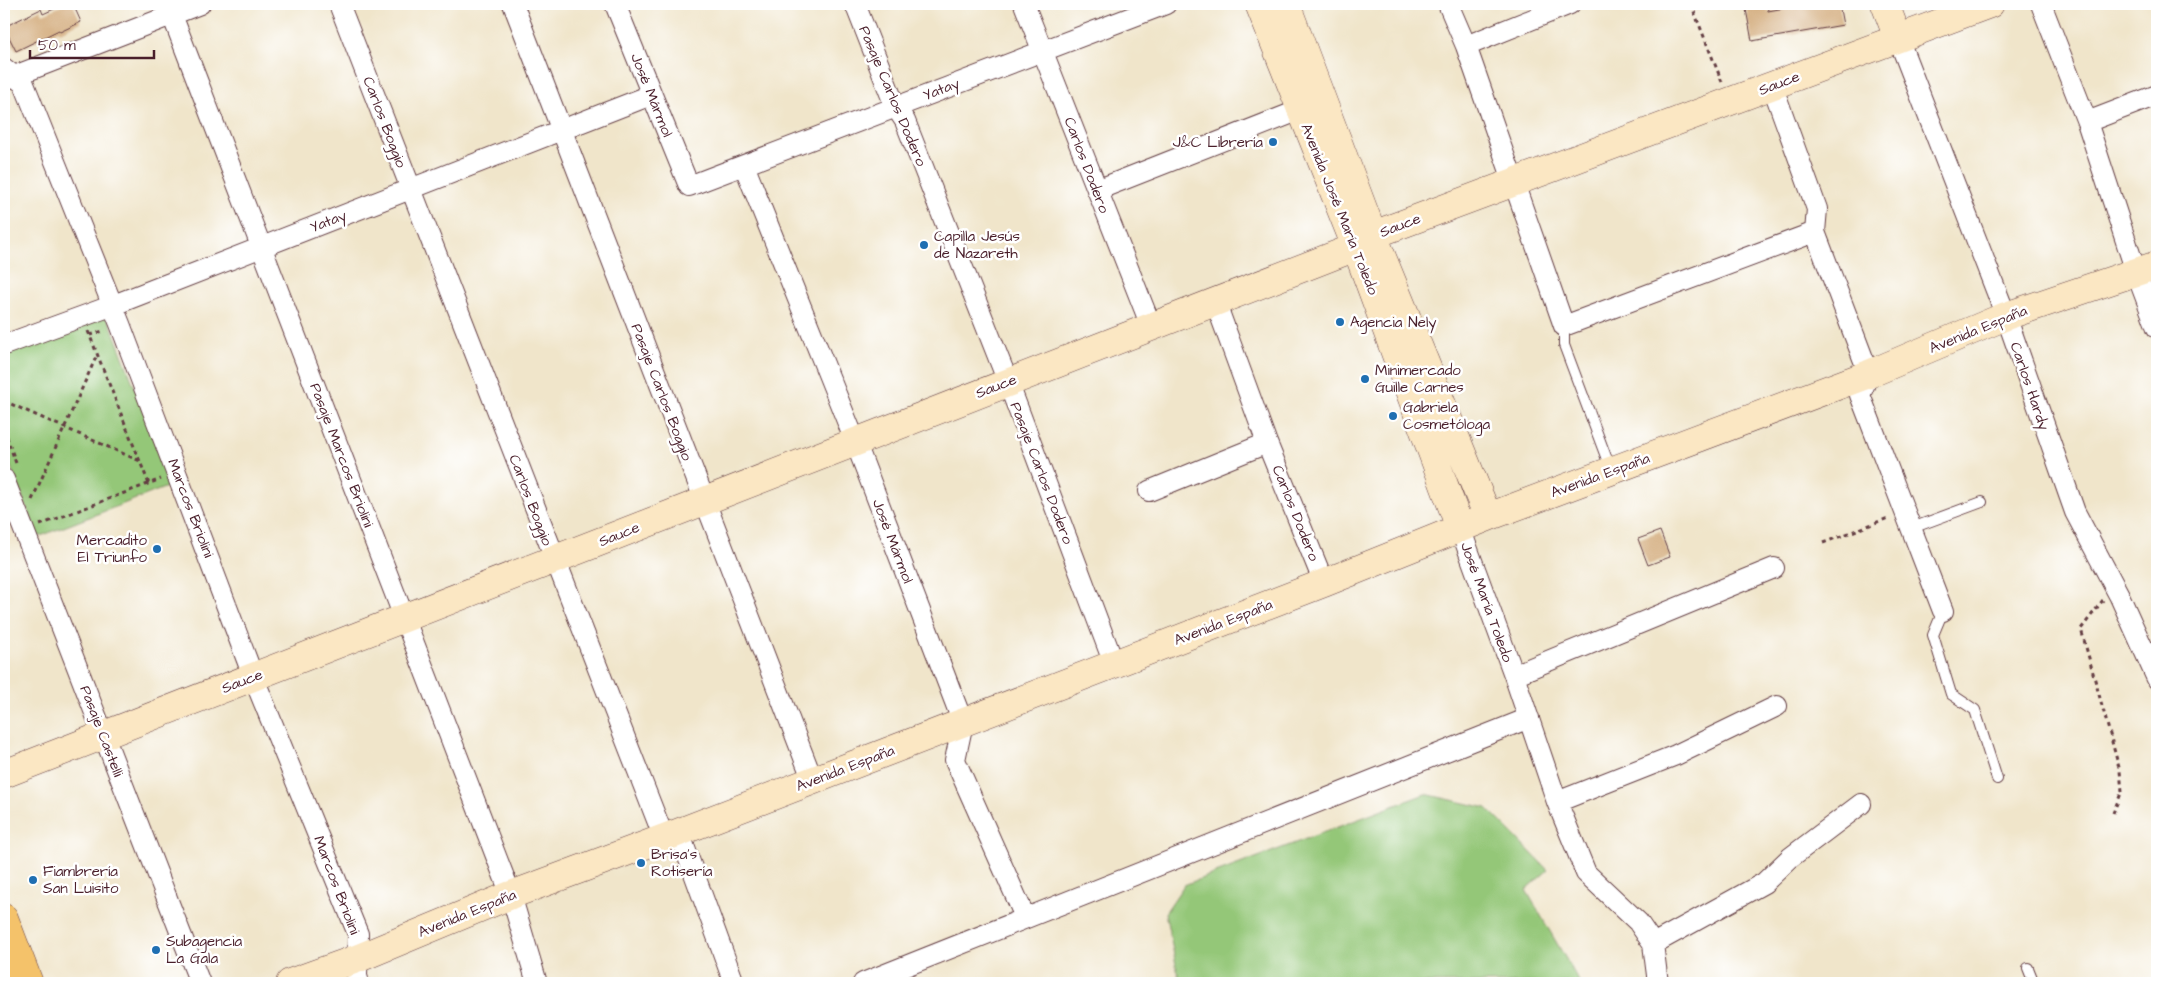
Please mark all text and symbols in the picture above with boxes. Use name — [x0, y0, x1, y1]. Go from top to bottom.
street label: Pasaje Carlos Dodero — [853, 23, 932, 170]
scale bar — [30, 28, 154, 60]
text: 50 m — [38, 35, 76, 56]
street label: José Mármol — [625, 50, 678, 140]
street label: Sauce — [1756, 66, 1803, 101]
street label: Yatay — [920, 73, 963, 107]
street label: Carlos Boggio — [357, 74, 412, 172]
street label: Carlos Dodero — [1059, 114, 1115, 217]
street label: Avenida José María Toledo — [1295, 120, 1384, 299]
place label: J&C Librería — [1173, 132, 1263, 153]
marker: J&C Librería — [1267, 136, 1279, 148]
street label: Yatay — [307, 205, 350, 239]
street label: Sauce — [1377, 208, 1424, 243]
place label: Capilla Jesús de Nazareth — [934, 226, 1020, 264]
marker: Capilla Jesús de Nazareth — [918, 239, 930, 251]
street label: Avenida España — [1926, 300, 2031, 359]
place label: Agencia Nely — [1350, 312, 1436, 334]
marker: Agencia Nely — [1334, 316, 1346, 328]
street label: Pasaje Carlos Boggio — [625, 321, 698, 465]
street label: Carlos Hardy — [2004, 339, 2054, 433]
place label: Minimercado Guille Carnes — [1375, 360, 1464, 398]
street label: Sauce — [973, 369, 1020, 404]
marker: Minimercado Guille Carnes — [1359, 373, 1371, 385]
street label: Pasaje Marcos Briolini — [304, 380, 379, 531]
place label: Gabriela Cosmetóloga — [1403, 397, 1490, 436]
street label: Pasaje Carlos Dodero — [1005, 399, 1079, 548]
marker: Gabriela Cosmetóloga — [1387, 410, 1399, 422]
street label: Avenida España — [1548, 448, 1653, 503]
street label: Carlos Boggio — [503, 452, 558, 550]
street label: Marcos Briolini — [162, 456, 219, 561]
street label: Carlos Dodero — [1267, 462, 1325, 565]
street label: José Mármol — [867, 496, 918, 586]
street label: Sauce — [596, 517, 643, 552]
place label: Mercadito El Triunfo — [77, 530, 148, 568]
street label: José María Toledo — [1455, 539, 1518, 666]
marker: Mercadito El Triunfo — [151, 543, 163, 555]
street label: Avenida España — [1171, 594, 1276, 651]
street label: Sauce — [219, 664, 266, 699]
street label: Pasaje Castelli — [75, 683, 129, 780]
street label: Avenida España — [793, 740, 898, 797]
street label: Marcos Briolini — [308, 833, 365, 938]
place label: Brisa's Rotisería — [651, 844, 713, 882]
marker: Brisa's Rotisería — [635, 857, 647, 869]
place label: Fiambrería San Luisito — [43, 861, 119, 899]
marker: Fiambrería San Luisito — [27, 874, 39, 886]
street label: Avenida España — [415, 884, 520, 943]
place label: Subagencia La Gala — [166, 931, 242, 969]
marker: Subagencia La Gala — [150, 944, 162, 956]

